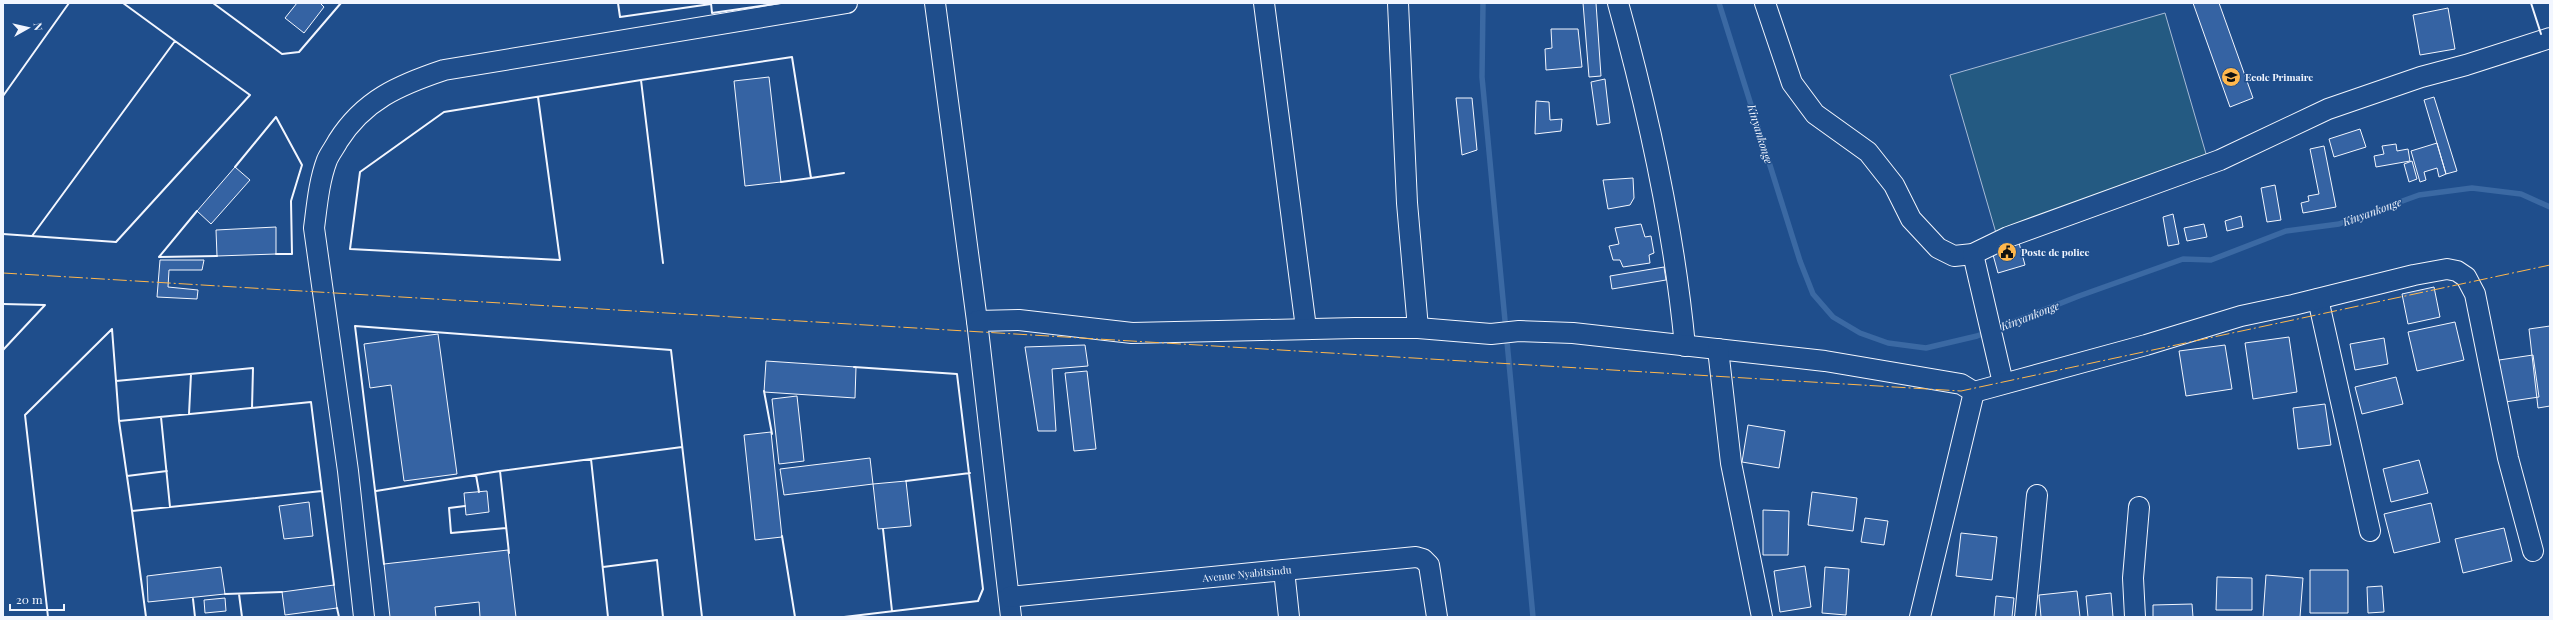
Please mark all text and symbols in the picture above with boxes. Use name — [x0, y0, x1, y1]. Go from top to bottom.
north arrow — [8, 8, 48, 48]
text: N — [30, 22, 46, 32]
school or university icon: Ecole Primaire — [2220, 66, 2242, 88]
place label: Ecole Primaire — [2245, 70, 2313, 84]
water label: Kinyankonge — [1744, 101, 1777, 166]
water label: Kinyankonge — [2339, 194, 2404, 229]
public building icon: Poste de police — [1996, 241, 2018, 263]
place label: Poste de police — [2021, 245, 2090, 259]
water label: Kinyankonge — [1997, 297, 2062, 334]
street label: Avenue Nyabitsindu — [1201, 562, 1292, 585]
scale bar — [10, 586, 64, 612]
text: 20 m — [16, 591, 43, 607]

